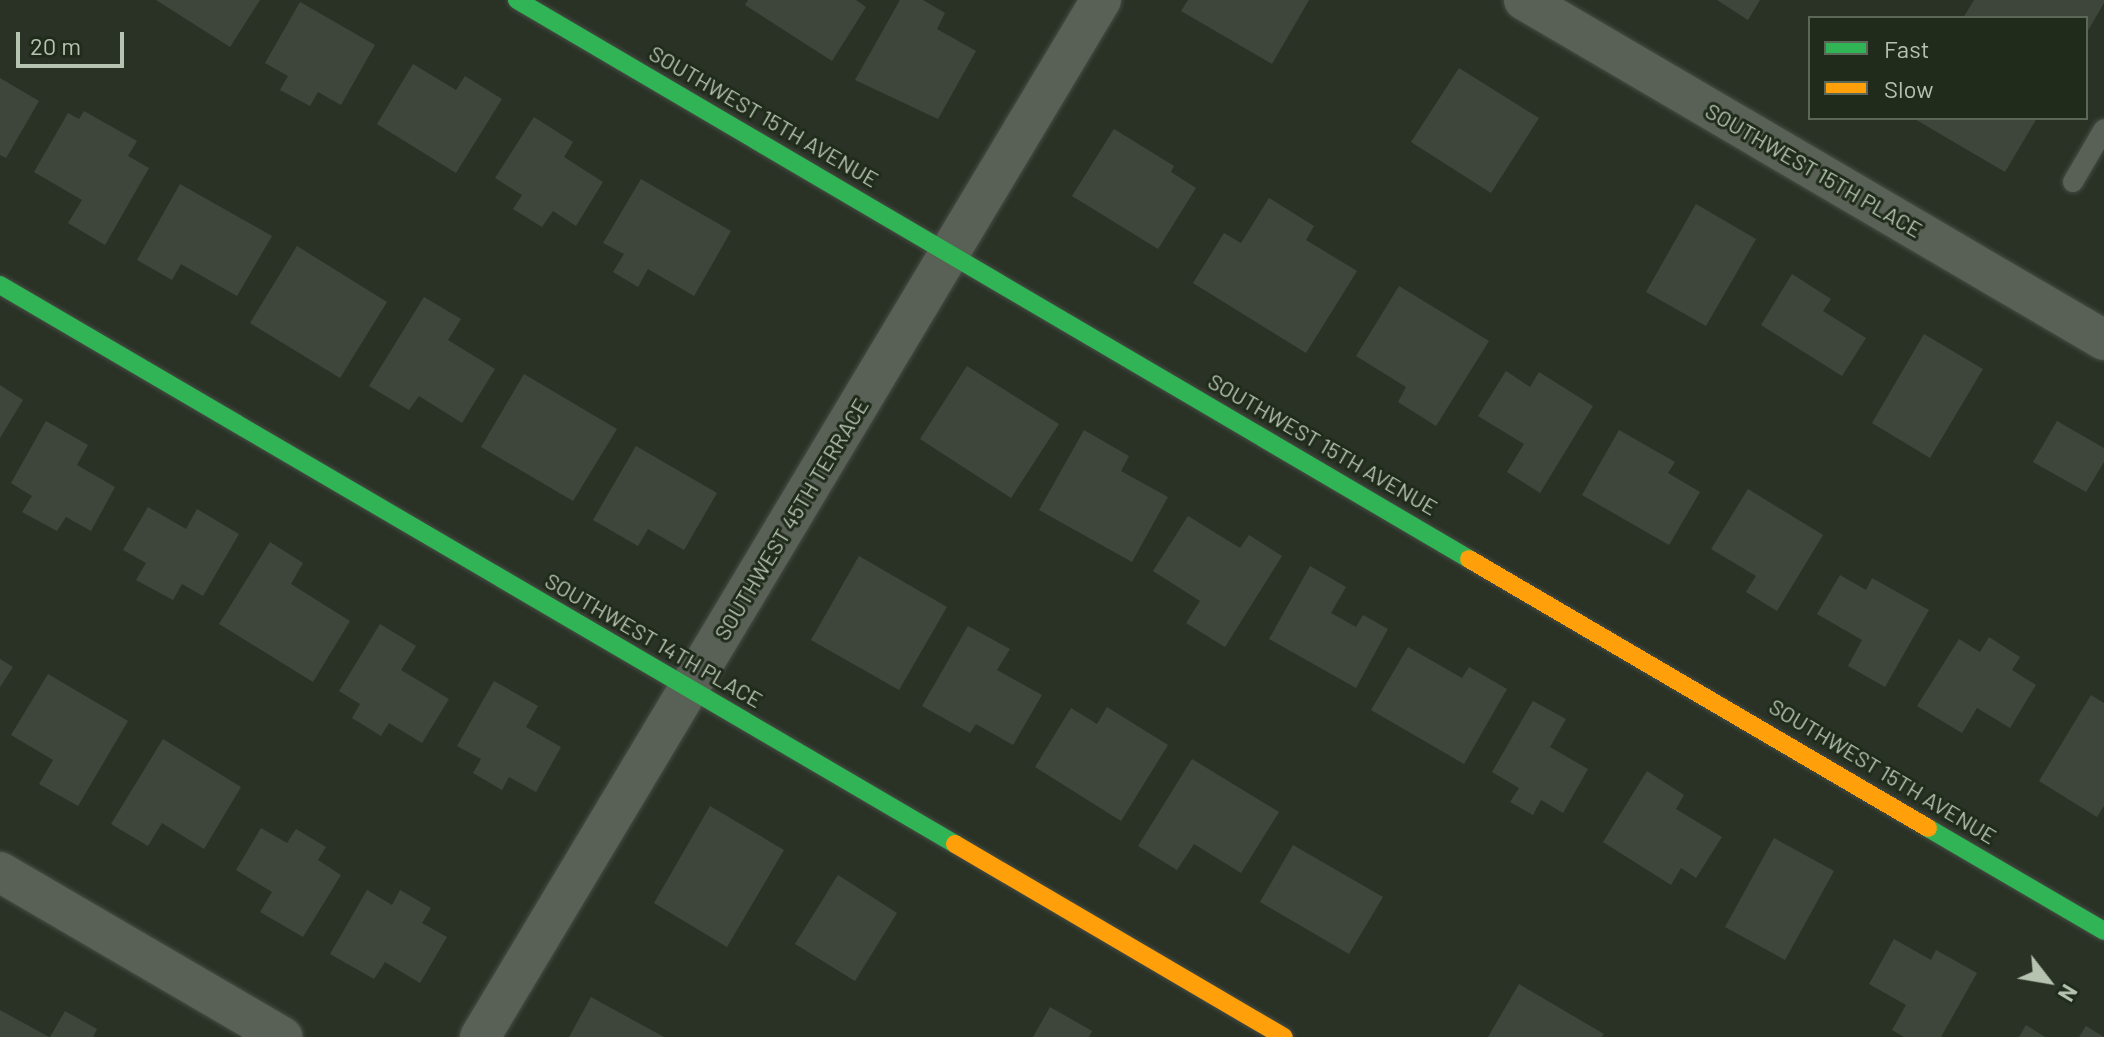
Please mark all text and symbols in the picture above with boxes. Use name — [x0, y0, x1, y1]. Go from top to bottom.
scale bar — [20, 16, 128, 66]
legend — [1808, 16, 2088, 120]
text: 20 m — [30, 31, 81, 60]
text: Fast — [1884, 34, 1929, 63]
street label: SOUTHWEST 15TH AVENUE — [645, 39, 883, 193]
text: Slow — [1884, 74, 1933, 103]
street label: SOUTHWEST 15TH PLACE — [1701, 97, 1927, 243]
street label: SOUTHWEST 15TH AVENUE — [1204, 367, 1442, 521]
street label: SOUTHWEST 45TH TERRACE — [708, 393, 874, 645]
street label: SOUTHWEST 14TH PLACE — [541, 567, 767, 713]
street label: SOUTHWEST 15TH AVENUE — [1765, 693, 2001, 849]
north arrow — [2008, 941, 2088, 1021]
text: N — [2054, 980, 2083, 1006]

